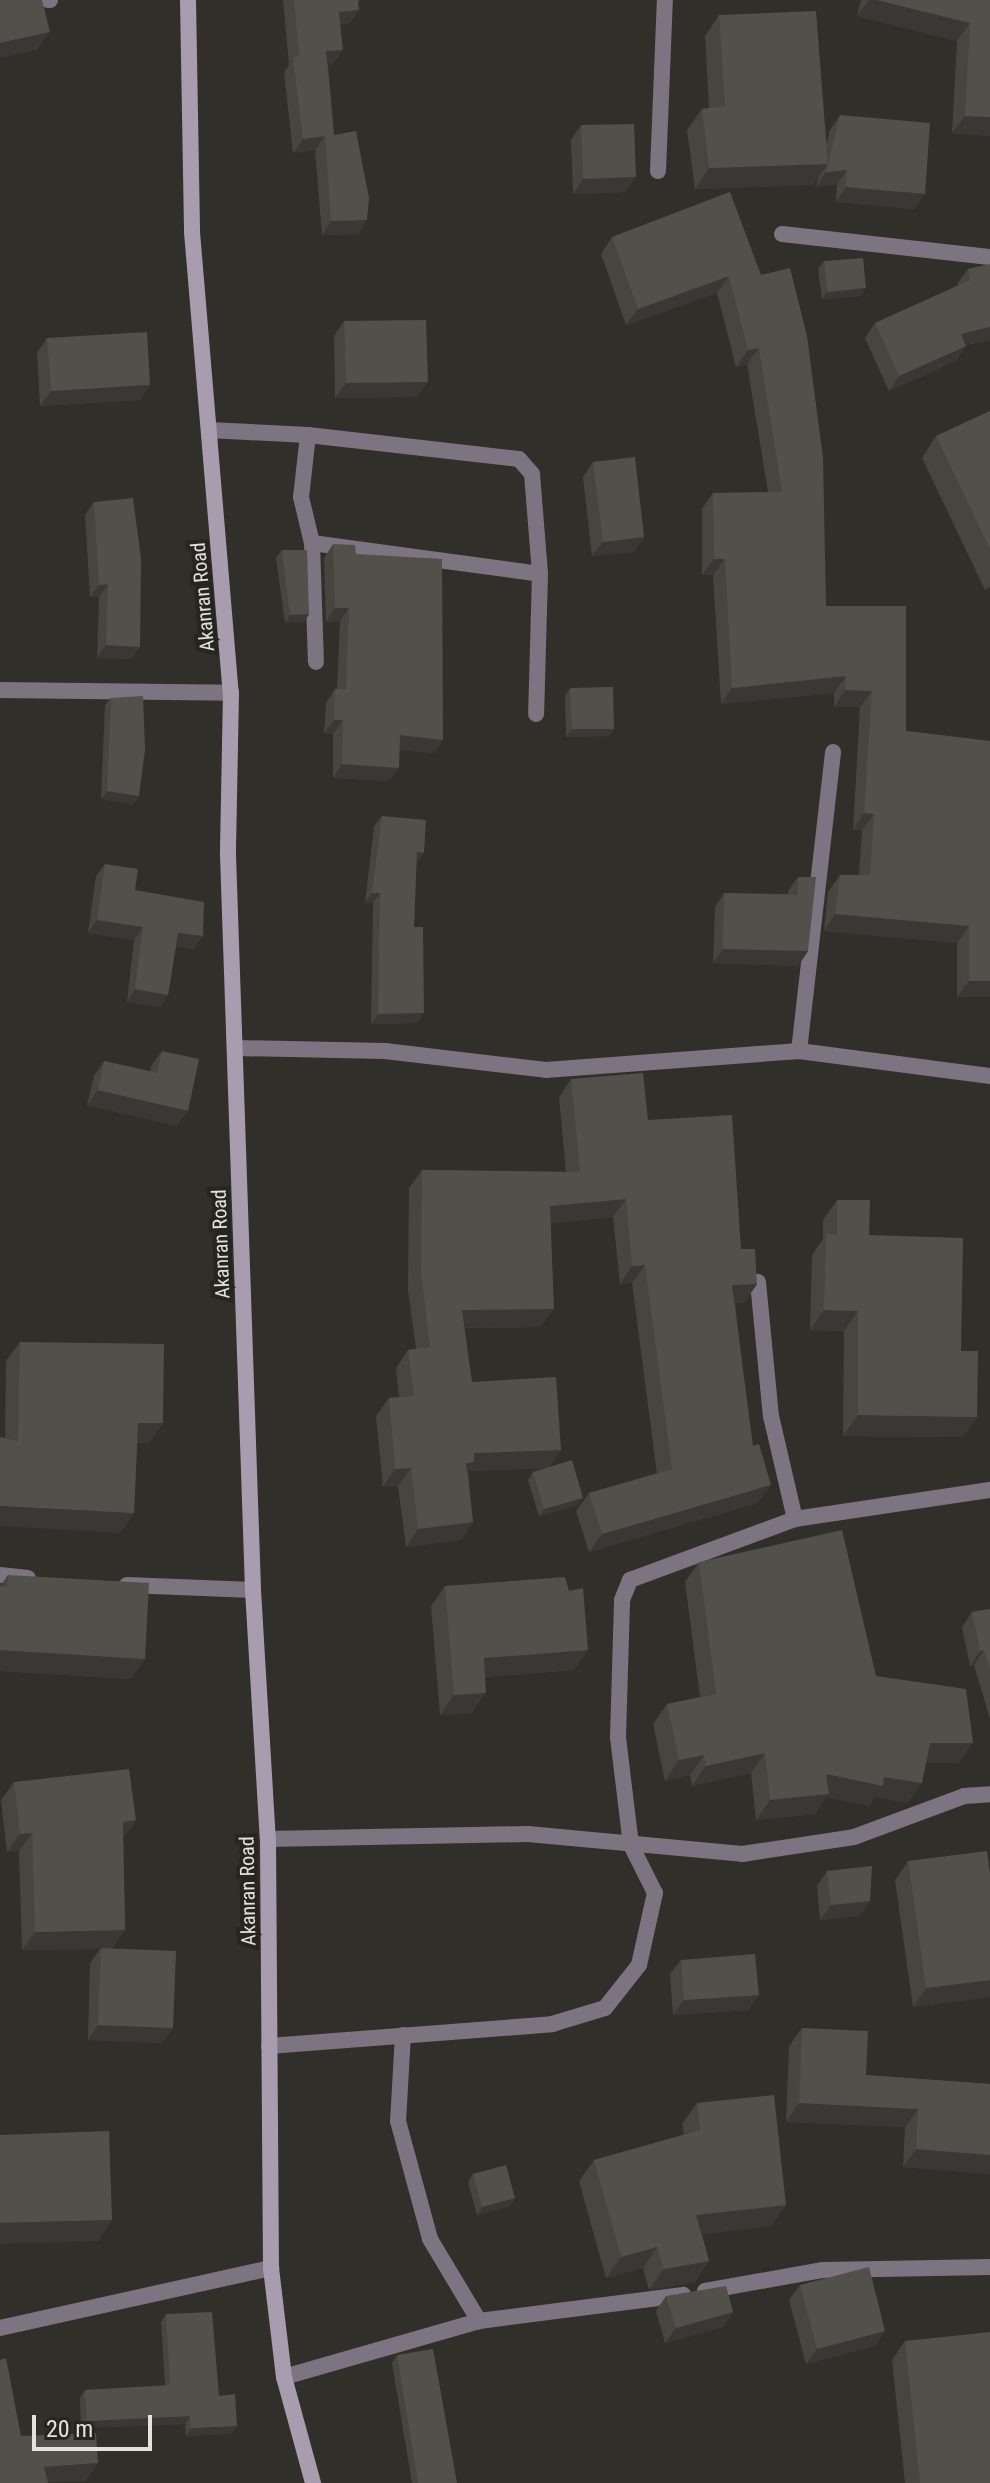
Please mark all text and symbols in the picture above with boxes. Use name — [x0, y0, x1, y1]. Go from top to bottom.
street label: Akanran Road — [186, 541, 220, 653]
street label: Akanran Road — [207, 1189, 235, 1299]
street label: Akanran Road — [235, 1836, 261, 1946]
scale bar — [36, 2399, 156, 2449]
text: 20 m — [46, 2415, 93, 2443]

